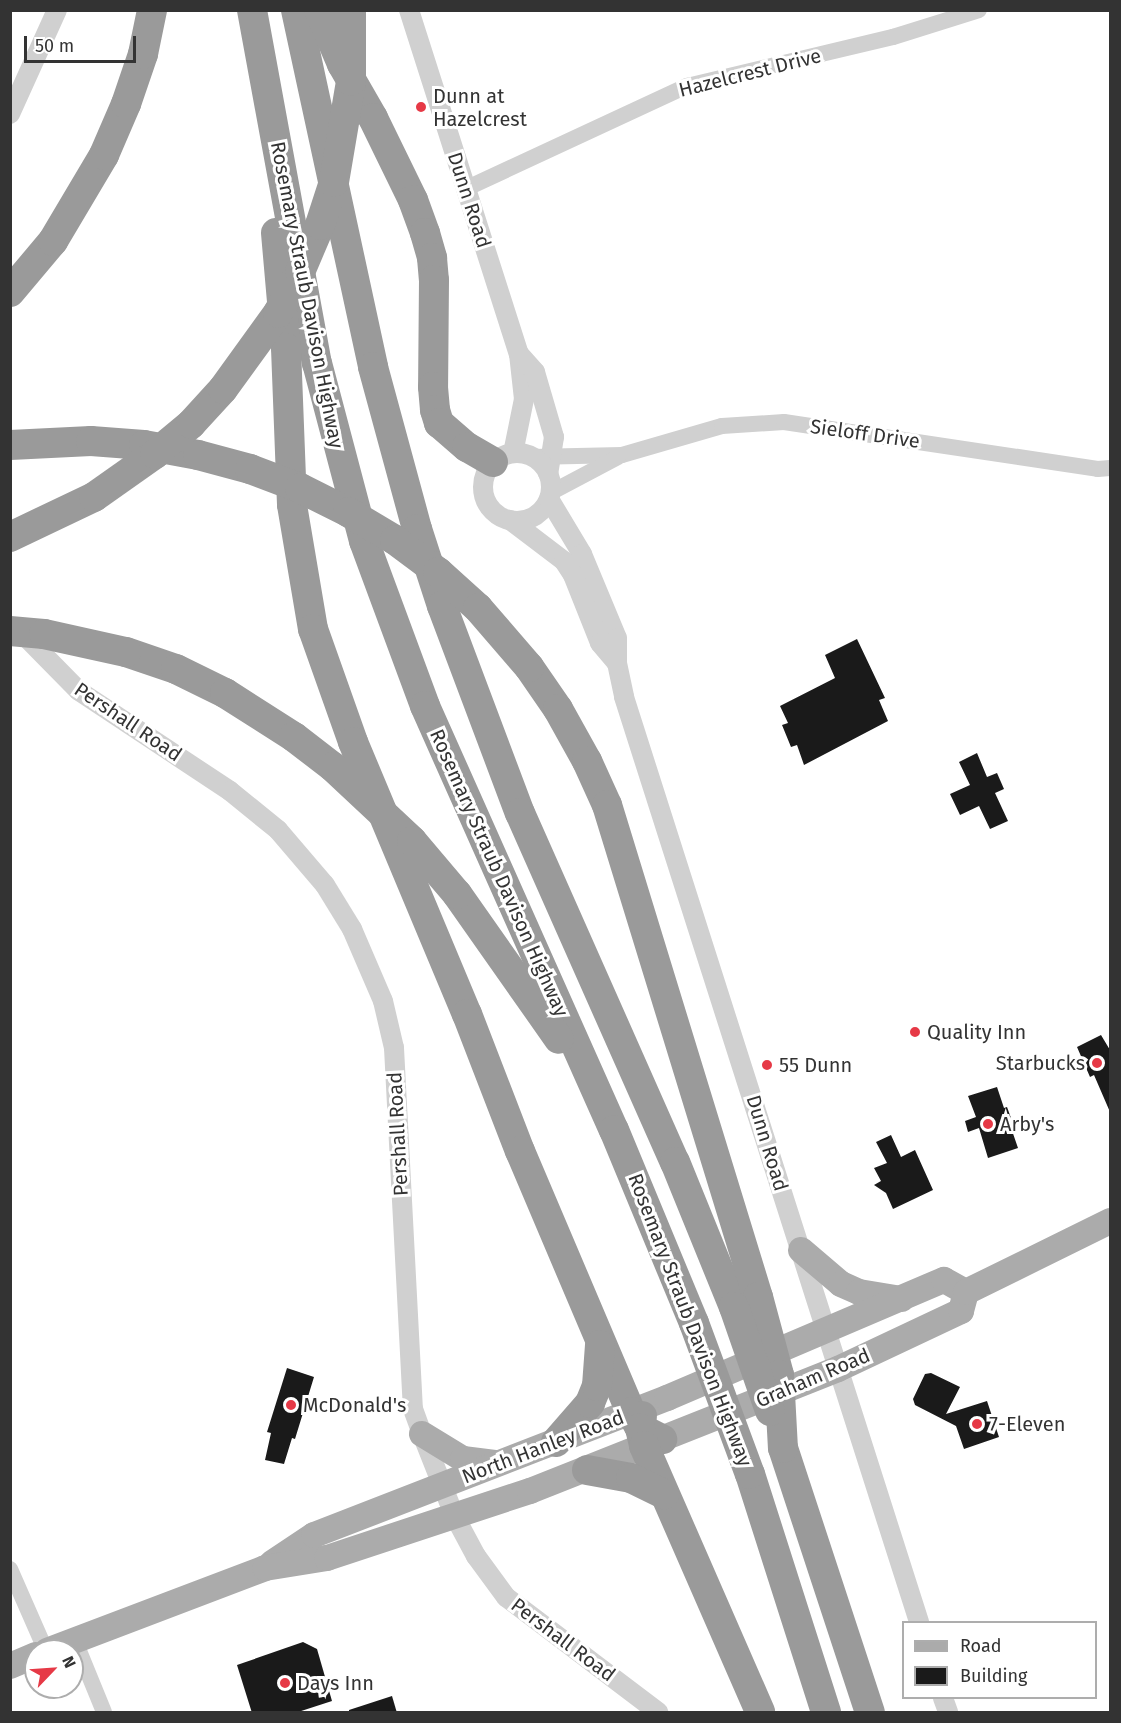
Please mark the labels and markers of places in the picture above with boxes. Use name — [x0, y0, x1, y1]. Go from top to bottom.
place label: Dunn at Hazelcrest — [433, 84, 527, 131]
marker: Dunn at Hazelcrest — [414, 100, 428, 114]
place label: Quality Inn — [927, 1020, 1026, 1044]
marker: Quality Inn — [908, 1025, 922, 1039]
place label: Starbucks — [996, 1051, 1085, 1075]
place label: 55 Dunn — [779, 1053, 852, 1077]
marker: Starbucks — [1090, 1056, 1104, 1070]
marker: 55 Dunn — [760, 1058, 774, 1072]
place label: Arby's — [1000, 1112, 1054, 1136]
marker: Arby's — [981, 1117, 995, 1131]
place label: McDonald's — [303, 1393, 406, 1417]
marker: McDonald's — [284, 1398, 298, 1412]
place label: 7-Eleven — [989, 1412, 1065, 1436]
marker: 7-Eleven — [970, 1417, 984, 1431]
place label: Days Inn — [297, 1671, 374, 1695]
marker: Days Inn — [278, 1676, 292, 1690]

